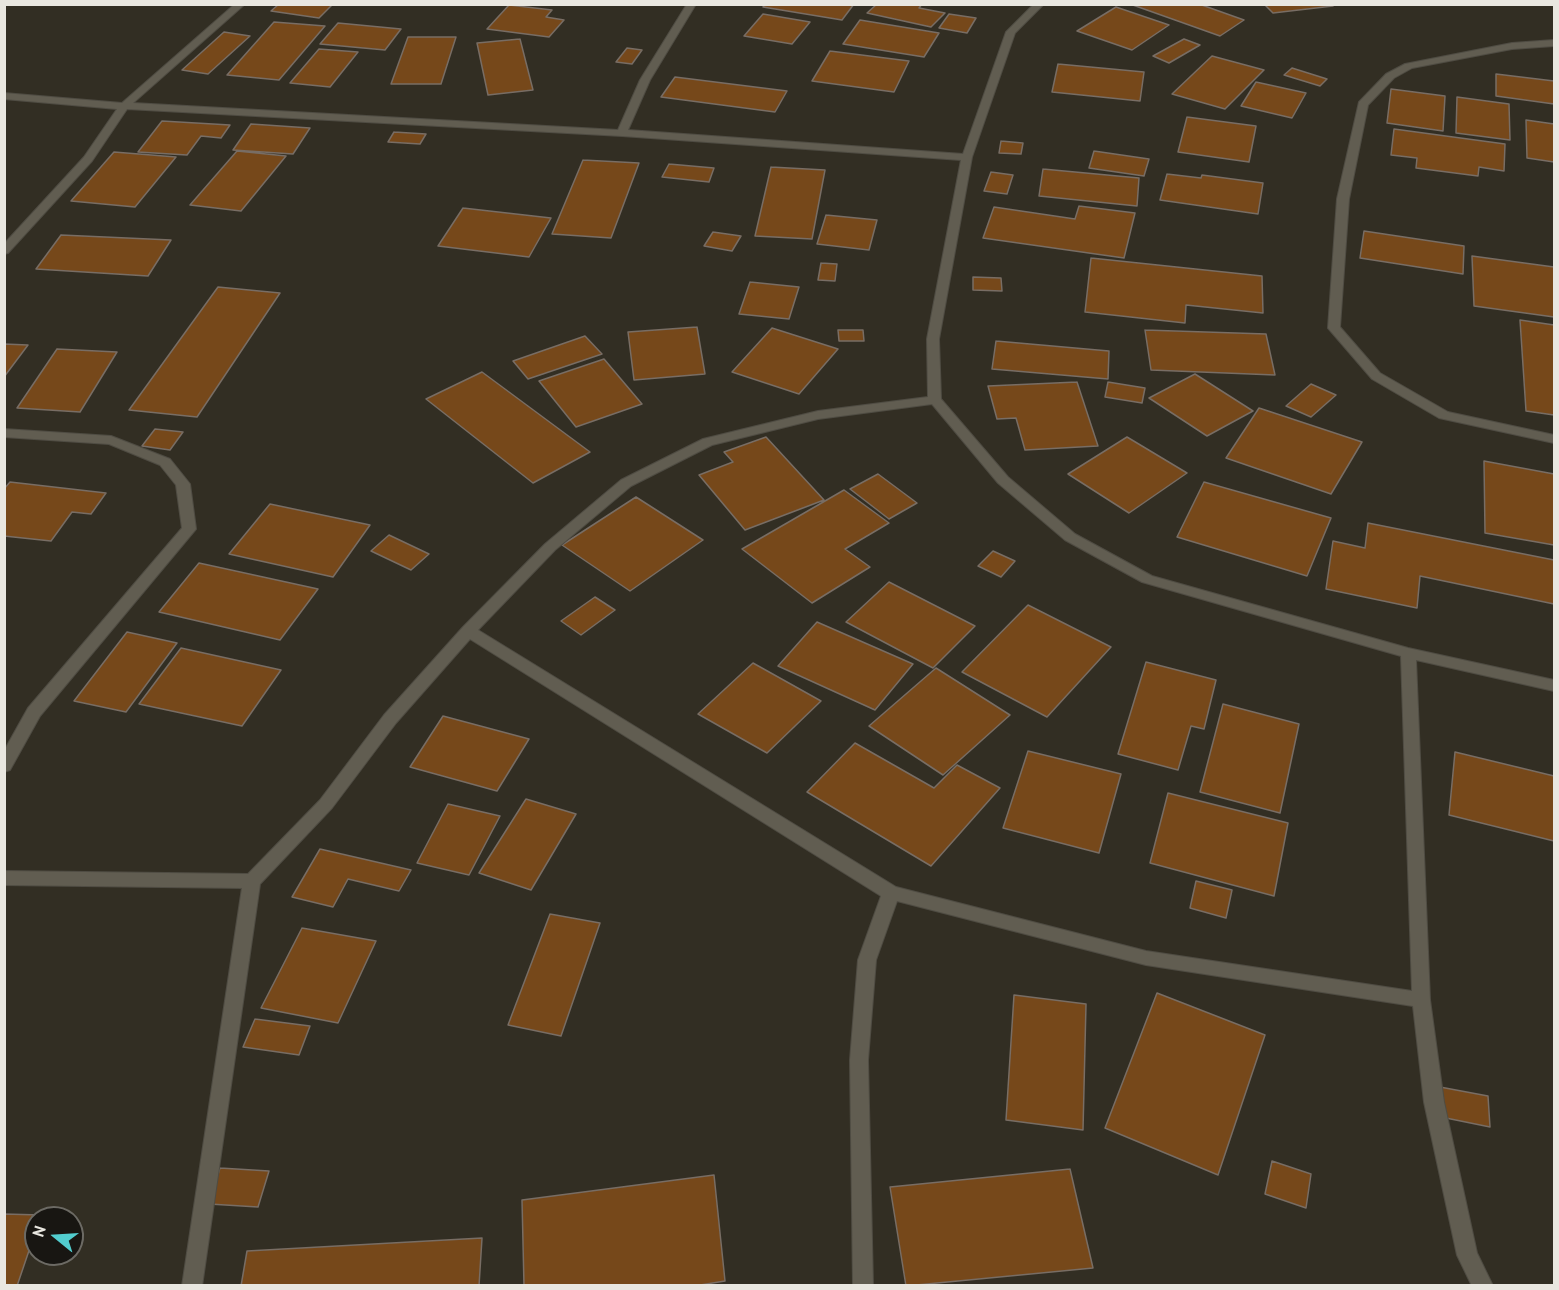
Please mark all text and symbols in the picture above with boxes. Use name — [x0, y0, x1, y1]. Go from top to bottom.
north arrow — [24, 1206, 84, 1266]
text: N — [28, 1223, 50, 1239]

